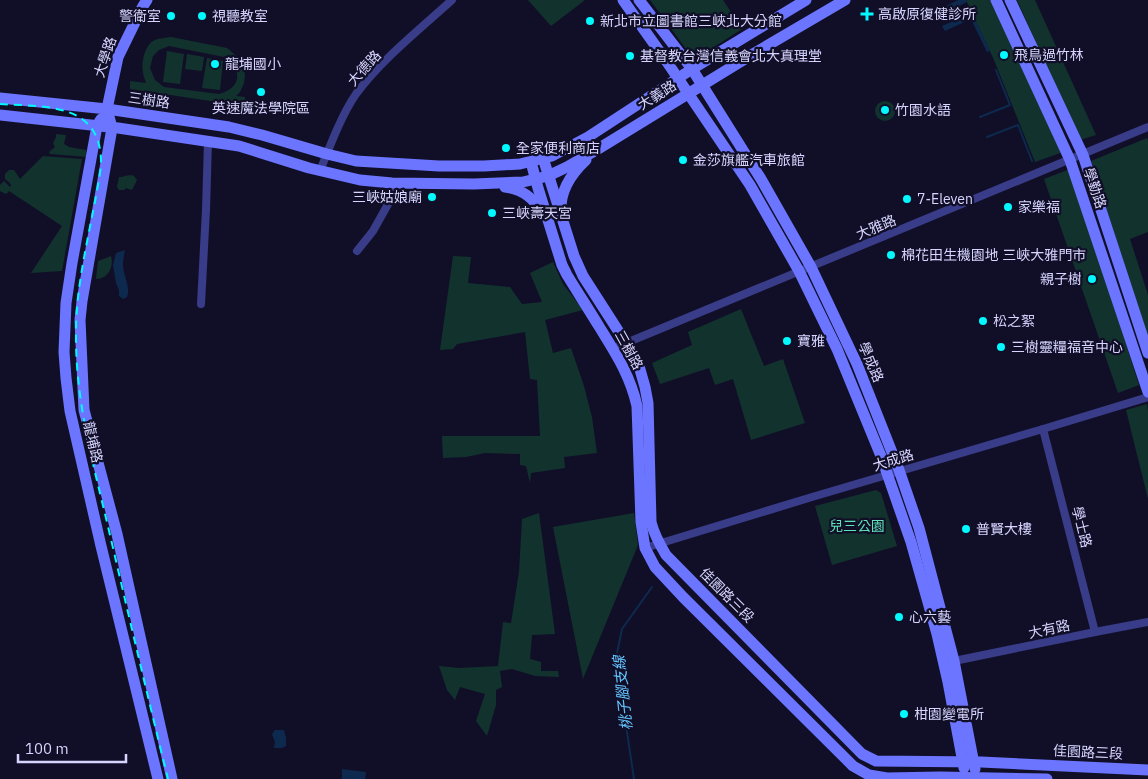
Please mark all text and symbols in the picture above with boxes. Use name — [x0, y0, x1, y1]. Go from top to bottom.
place label: 高啟原復健診所 — [878, 5, 976, 23]
place label: 警衛室 — [119, 7, 161, 25]
place label: 視聽教室 — [212, 7, 268, 25]
marker: 高啟原復健診所 — [860, 7, 874, 21]
marker: 警衛室 — [165, 10, 177, 22]
marker: 視聽教室 — [196, 10, 208, 22]
place label: 新北市立圖書館三峽北大分館 — [600, 12, 782, 30]
marker: 新北市立圖書館三峽北大分館 — [584, 15, 596, 27]
street label: 大學路 — [90, 34, 120, 80]
street label: 大德路 — [343, 46, 385, 90]
place label: 飛鳥過竹林 — [1014, 46, 1084, 64]
place label: 基督教台灣信義會北大真理堂 — [640, 47, 822, 65]
marker: 飛鳥過竹林 — [998, 49, 1010, 61]
marker: 基督教台灣信義會北大真理堂 — [624, 50, 636, 62]
place label: 龍埔國小 — [225, 55, 281, 73]
marker: 龍埔國小 — [209, 58, 221, 70]
street label: 大義路 — [634, 76, 680, 114]
marker: 英速魔法學院區 — [255, 86, 267, 98]
street label: 三樹路 — [127, 88, 171, 112]
place label: 英速魔法學院區 — [212, 99, 310, 117]
place label: 竹園水語 — [895, 101, 951, 119]
marker: 竹園水語 — [879, 104, 891, 116]
place label: 全家便利商店 — [516, 139, 600, 157]
marker: 全家便利商店 — [500, 142, 512, 154]
place label: 金莎旗艦汽車旅館 — [693, 151, 805, 169]
marker: 金莎旗艦汽車旅館 — [677, 154, 689, 166]
street label: 學勤路 — [1080, 165, 1110, 211]
place label: 三峽姑娘廟 — [352, 188, 422, 206]
place label: 7-Eleven — [917, 190, 973, 208]
marker: 三峽姑娘廟 — [426, 191, 438, 203]
marker: 7-Eleven — [901, 193, 913, 205]
place label: 家樂福 — [1018, 198, 1060, 216]
marker: 家樂福 — [1002, 201, 1014, 213]
place label: 三峽壽天宮 — [502, 204, 572, 222]
marker: 三峽壽天宮 — [486, 207, 498, 219]
street label: 大雅路 — [853, 211, 899, 243]
place label: 棉花田生機園地 三峽大雅門市 — [901, 246, 1086, 264]
marker: 棉花田生機園地 三峽大雅門市 — [885, 249, 897, 261]
place label: 親子樹 — [1040, 270, 1082, 288]
marker: 親子樹 — [1086, 273, 1098, 285]
place label: 松之絮 — [993, 312, 1035, 330]
marker: 松之絮 — [977, 315, 989, 327]
street label: 三樹路 — [611, 327, 647, 373]
place label: 寶雅 — [797, 332, 825, 350]
marker: 寶雅 — [781, 335, 793, 347]
place label: 三樹靈糧福音中心 — [1011, 338, 1123, 356]
street label: 學成路 — [855, 339, 887, 385]
marker: 三樹靈糧福音中心 — [995, 341, 1007, 353]
street label: 龍埔路 — [80, 420, 106, 464]
street label: 大成路 — [870, 445, 916, 475]
street label: 學士路 — [1068, 504, 1096, 550]
park label: 兒三公園 — [829, 517, 885, 535]
place label: 普賢大樓 — [976, 520, 1032, 538]
marker: 普賢大樓 — [960, 523, 972, 535]
street label: 佳園路三段 — [696, 564, 758, 626]
place label: 心六藝 — [909, 608, 951, 626]
marker: 心六藝 — [893, 611, 905, 623]
street label: 大有路 — [1027, 616, 1071, 642]
water label: 桃子腳支線 — [609, 653, 636, 731]
place label: 柑園變電所 — [914, 705, 984, 723]
marker: 柑園變電所 — [898, 708, 910, 720]
scale bar — [18, 732, 125, 764]
text: 100 m — [25, 739, 69, 758]
street label: 佳園路三段 — [1053, 741, 1123, 763]

